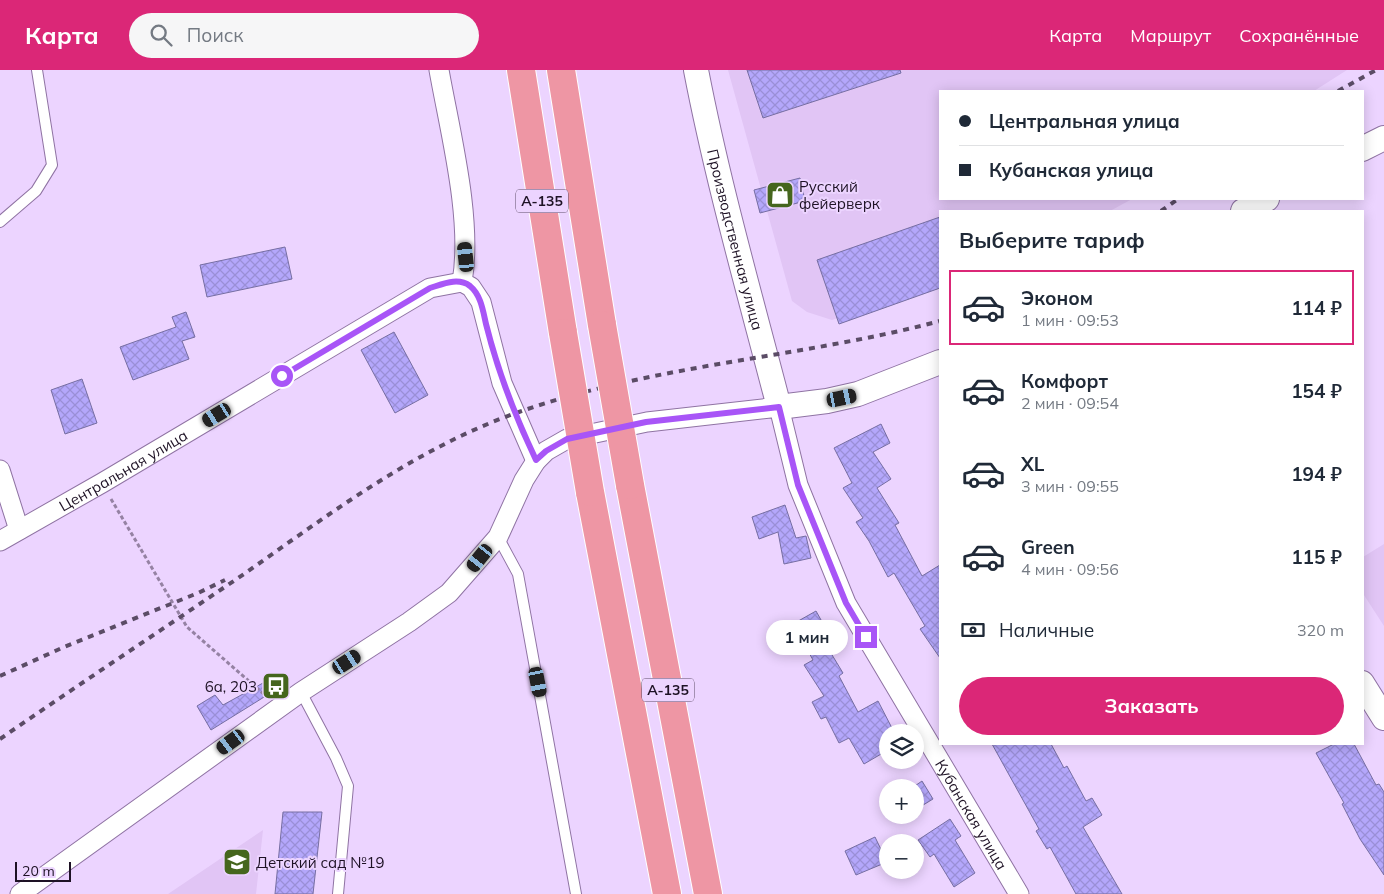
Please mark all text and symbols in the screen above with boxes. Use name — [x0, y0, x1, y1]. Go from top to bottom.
search box — [129, 13, 479, 58]
text: Карта — [25, 20, 99, 50]
icon: search — [147, 21, 175, 49]
text: Поиск — [187, 23, 244, 47]
text: Карта — [1049, 24, 1102, 47]
text: Маршрут — [1130, 24, 1211, 47]
text: Сохранённые — [1239, 24, 1359, 47]
text: Центральная улица — [989, 109, 1180, 133]
street label: Производственная улица — [704, 147, 768, 332]
text: Кубанская улица — [989, 158, 1154, 182]
place label: Русский фейерверк — [799, 177, 881, 213]
shop icon: Русский фейерверк — [765, 180, 795, 210]
road number: А-135 — [516, 190, 568, 212]
text: Выберите тариф — [959, 226, 1145, 254]
car — [456, 241, 475, 273]
icon: car — [961, 285, 1006, 330]
text: Эконом — [1021, 286, 1093, 310]
text: 114 ₽ — [1291, 296, 1342, 320]
text: 1 мин · 09:53 — [1021, 310, 1119, 330]
route start — [271, 365, 293, 387]
icon: car — [961, 368, 1006, 413]
text: Комфорт — [1021, 369, 1108, 393]
text: 154 ₽ — [1291, 379, 1342, 403]
car — [825, 388, 858, 408]
text: 2 мин · 09:54 — [1021, 393, 1119, 413]
car — [200, 401, 233, 429]
street label: Центральная улица — [55, 425, 191, 515]
icon: car — [961, 451, 1006, 496]
text: XL — [1021, 452, 1044, 476]
text: 194 ₽ — [1291, 462, 1342, 486]
text: 3 мин · 09:55 — [1021, 476, 1119, 496]
icon: car — [961, 534, 1006, 579]
text: Green — [1021, 535, 1075, 559]
car — [464, 542, 495, 574]
text: 115 ₽ — [1291, 545, 1342, 569]
text: 4 мин · 09:56 — [1021, 559, 1119, 579]
icon: cash — [959, 616, 987, 644]
text: Наличные — [999, 618, 1094, 642]
callout: 1 мин — [766, 620, 848, 654]
text: 320 m — [1297, 620, 1344, 640]
route end — [855, 626, 877, 648]
text: 1 мин — [785, 627, 829, 647]
car — [330, 648, 363, 676]
car — [527, 666, 548, 698]
bus stop icon: 6a, 203 — [261, 671, 291, 701]
place label: 6a, 203 — [205, 677, 257, 696]
button: Заказать — [959, 677, 1344, 735]
road number: А-135 — [642, 678, 694, 702]
map controls — [879, 724, 924, 879]
button: layers — [879, 724, 924, 769]
car — [214, 727, 247, 757]
street label: Кубанская улица — [931, 755, 1012, 873]
button: + — [879, 779, 924, 824]
button: − — [879, 834, 924, 879]
school or university icon: Детский сад №19 — [222, 847, 252, 877]
place label: Детский сад №19 — [256, 853, 385, 872]
scale bar — [15, 859, 71, 882]
text: 20 m — [22, 862, 55, 880]

